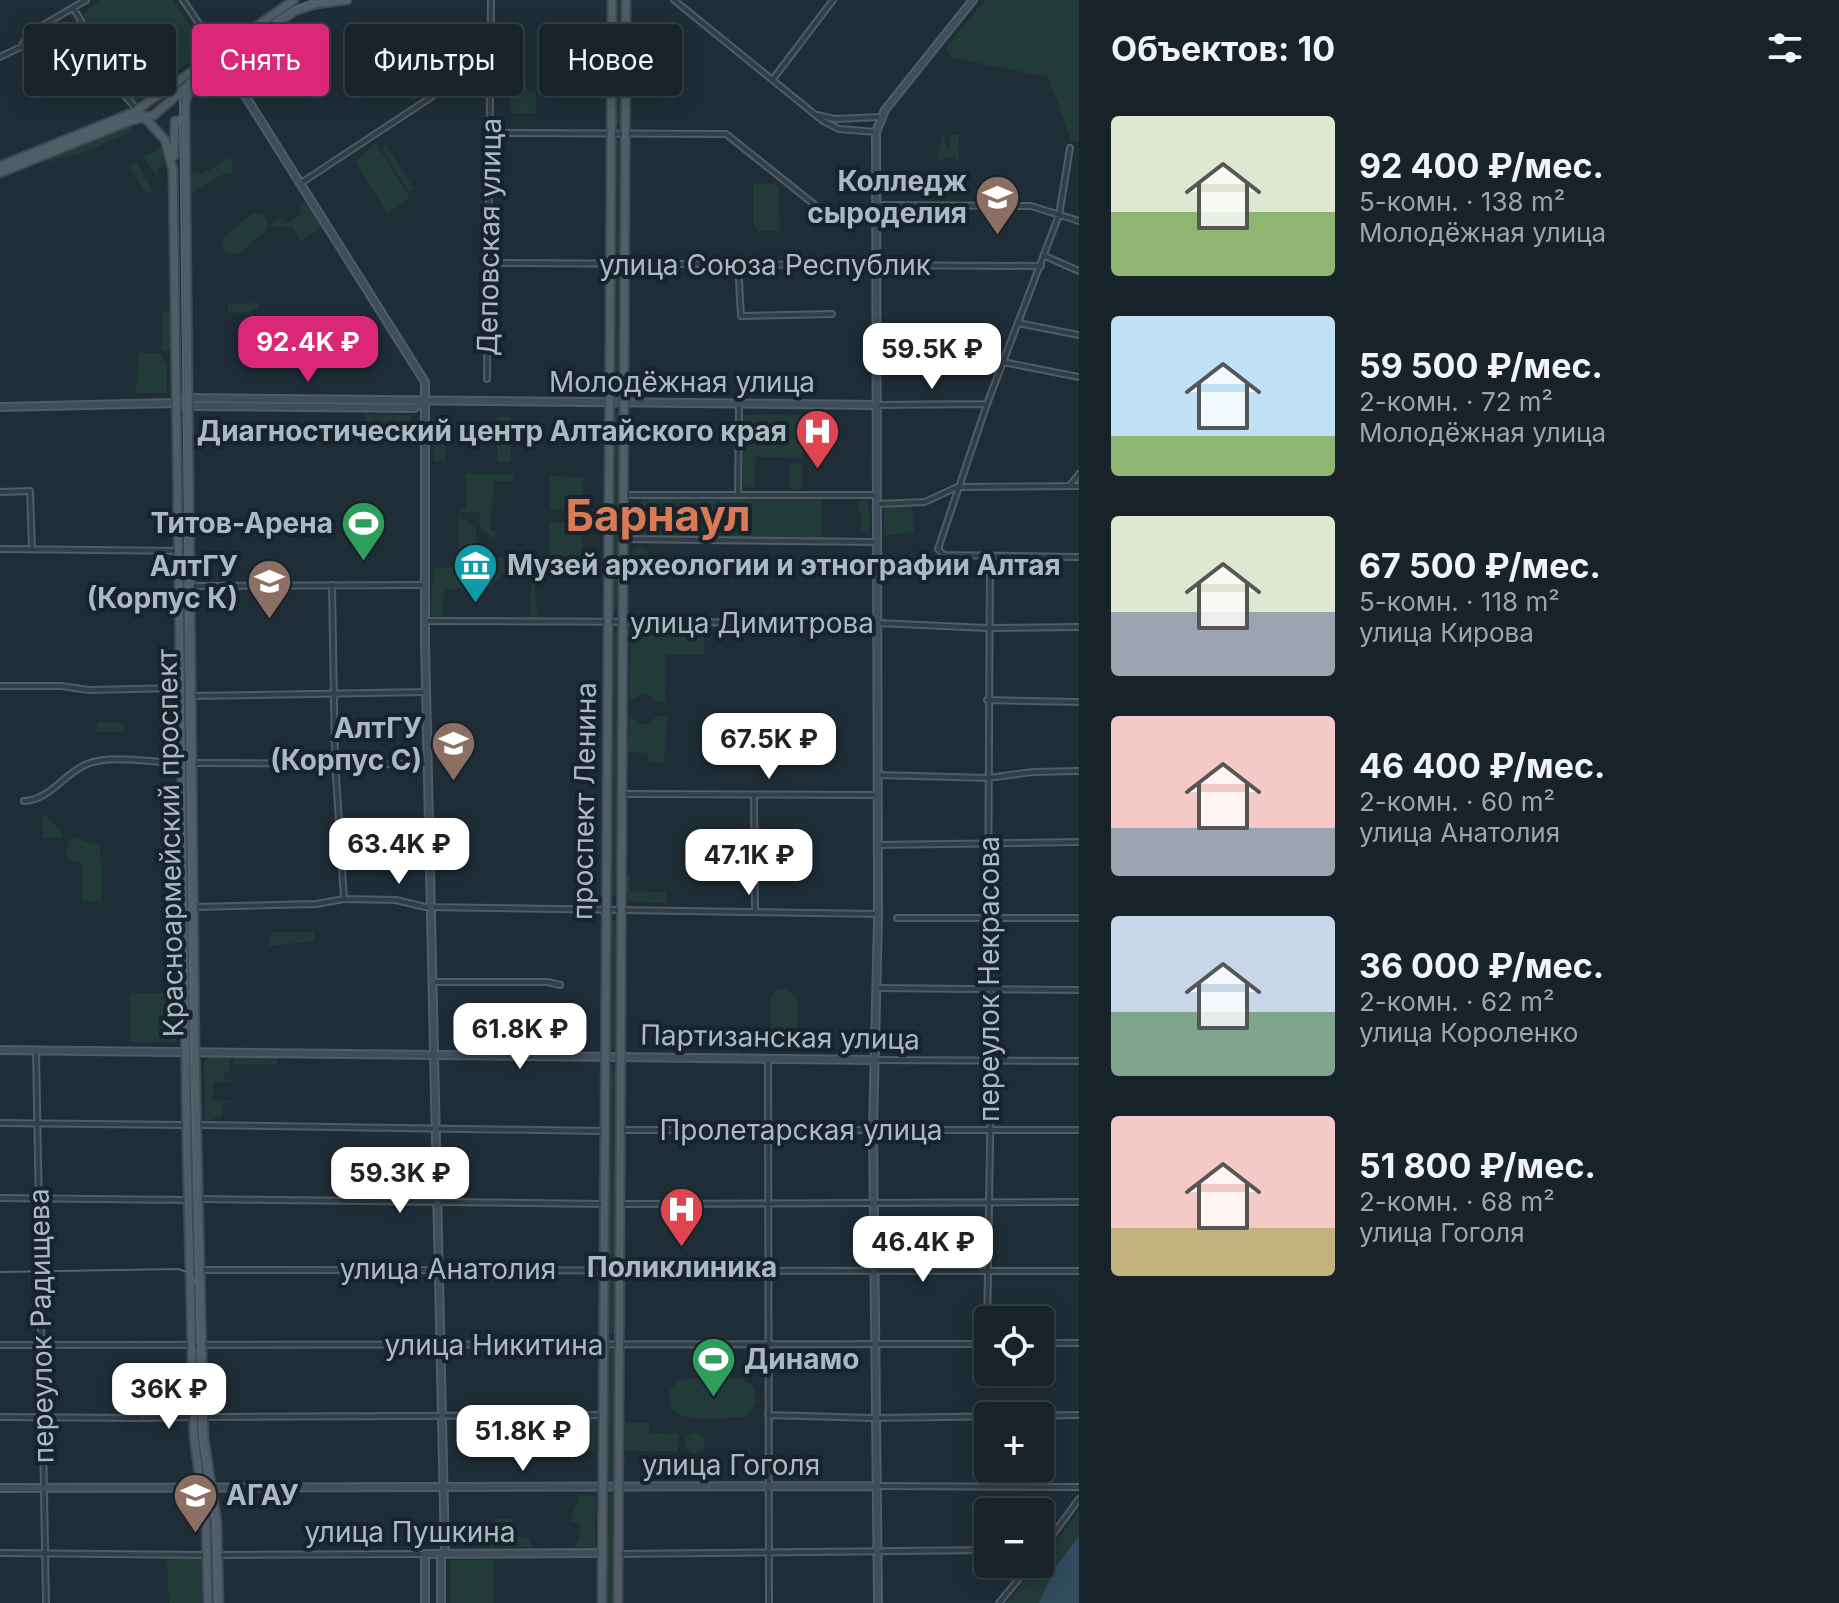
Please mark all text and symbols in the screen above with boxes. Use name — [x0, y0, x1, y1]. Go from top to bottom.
chip: Купить — [24, 24, 176, 96]
chip: Снять — [192, 24, 329, 96]
chip: Фильтры — [345, 24, 523, 96]
chip: Новое — [539, 24, 682, 96]
icon: filters — [1763, 26, 1807, 70]
text: Объектов: 10 — [1111, 28, 1335, 69]
street label: Деповская улица — [470, 118, 508, 356]
text: 92 400 ₽/мес. — [1359, 145, 1604, 186]
icon: home — [1175, 148, 1271, 244]
place label: Колледж сыроделия — [807, 164, 967, 230]
school or university icon: Колледж сыроделия — [974, 173, 1022, 236]
text: 5-комн. · 138 m² — [1359, 186, 1565, 217]
text: Молодёжная улица — [1359, 217, 1606, 248]
street label: улица Союза Республик — [599, 248, 931, 282]
pin: 92.4K ₽ — [234, 316, 382, 384]
pin: 59.5K ₽ — [858, 323, 1006, 391]
text: 92.4K ₽ — [256, 326, 360, 357]
text: 59.5K ₽ — [881, 333, 983, 364]
text: 59 500 ₽/мес. — [1359, 345, 1603, 386]
icon: home — [1175, 348, 1271, 444]
street label: Молодёжная улица — [549, 365, 815, 399]
text: 2-комн. · 72 m² — [1359, 386, 1553, 417]
hospital icon: Диагностический центр Алтайского края — [794, 407, 842, 470]
place label: Диагностический центр Алтайского края — [197, 414, 787, 448]
text: Молодёжная улица — [1359, 417, 1606, 448]
district label: Барнаул — [565, 488, 751, 542]
sports icon: Титов-Арена — [340, 499, 388, 562]
place label: Титов-Арена — [150, 506, 333, 540]
museum icon: Музей археологии и этнографии Алтая — [452, 541, 500, 604]
text: 67 500 ₽/мес. — [1359, 545, 1601, 586]
place label: Музей археологии и этнографии Алтая — [507, 548, 1061, 582]
icon: home — [1175, 548, 1271, 644]
place label: АлтГУ (Корпус К) — [87, 549, 238, 615]
school or university icon: АлтГУ (Корпус К) — [245, 558, 293, 621]
text: 5-комн. · 118 m² — [1359, 586, 1560, 617]
street label: улица Димитрова — [630, 606, 874, 640]
text: улица Кирова — [1359, 617, 1534, 648]
street label: Красноармейский проспект — [150, 649, 190, 1037]
street label: проспект Ленина — [565, 682, 603, 920]
place label: АлтГУ (Корпус С) — [270, 711, 422, 777]
pin: 67.5K ₽ — [695, 713, 843, 781]
school or university icon: АлтГУ (Корпус С) — [429, 720, 477, 783]
text: 67.5K ₽ — [720, 723, 818, 754]
text: 46 400 ₽/мес. — [1359, 745, 1605, 786]
icon: home — [1175, 748, 1271, 844]
text: 2-комн. · 60 m² — [1359, 786, 1555, 817]
text: улица Анатолия — [1359, 817, 1560, 848]
pin: 63.4K ₽ — [325, 818, 473, 886]
text: 63.4K ₽ — [347, 828, 451, 859]
pin: 47.1K ₽ — [675, 829, 823, 897]
street label: переулок Некрасова — [972, 836, 1006, 1122]
text: 47.1K ₽ — [703, 839, 795, 870]
text: 36 000 ₽/мес. — [1359, 945, 1604, 986]
icon: home — [1175, 948, 1271, 1044]
text: 2-комн. · 62 m² — [1359, 986, 1554, 1017]
pin: 61.8K ₽ — [446, 1003, 594, 1071]
text: 61.8K ₽ — [471, 1013, 569, 1044]
text: улица Короленко — [1359, 1017, 1578, 1048]
street label: Партизанская улица — [640, 1018, 920, 1056]
street label: Пролетарская улица — [660, 1113, 942, 1147]
text: 51 800 ₽/мес. — [1359, 1145, 1596, 1186]
pin: 59.3K ₽ — [326, 1147, 474, 1215]
icon: home — [1175, 1148, 1271, 1244]
text: 59.3K ₽ — [349, 1157, 451, 1188]
hospital icon: Поликлиника — [658, 1186, 706, 1249]
text: 2-комн. · 68 m² — [1359, 1186, 1555, 1217]
street label: переулок Радищева — [22, 1188, 60, 1464]
pin: 46.4K ₽ — [849, 1216, 997, 1284]
text: улица Гоголя — [1359, 1217, 1525, 1248]
text: 46.4K ₽ — [871, 1226, 975, 1257]
place label: Поликлиника — [587, 1250, 777, 1284]
street label: улица Анатолия — [340, 1252, 556, 1286]
map controls — [974, 1306, 1054, 1578]
button: locate — [974, 1306, 1054, 1386]
street label: улица Никитина — [385, 1328, 603, 1362]
sports icon: Динамо — [689, 1335, 737, 1398]
place label: Динамо — [744, 1342, 859, 1376]
pin: 36K ₽ — [113, 1363, 225, 1431]
text: 36K ₽ — [130, 1373, 208, 1404]
button: + — [974, 1402, 1054, 1482]
pin: 51.8K ₽ — [449, 1405, 597, 1473]
text: 51.8K ₽ — [475, 1415, 571, 1446]
street label: улица Гоголя — [642, 1448, 820, 1482]
school or university icon: АГАУ — [171, 1471, 219, 1534]
place label: АГАУ — [226, 1478, 299, 1512]
button: − — [974, 1498, 1054, 1578]
street label: улица Пушкина — [304, 1515, 516, 1549]

